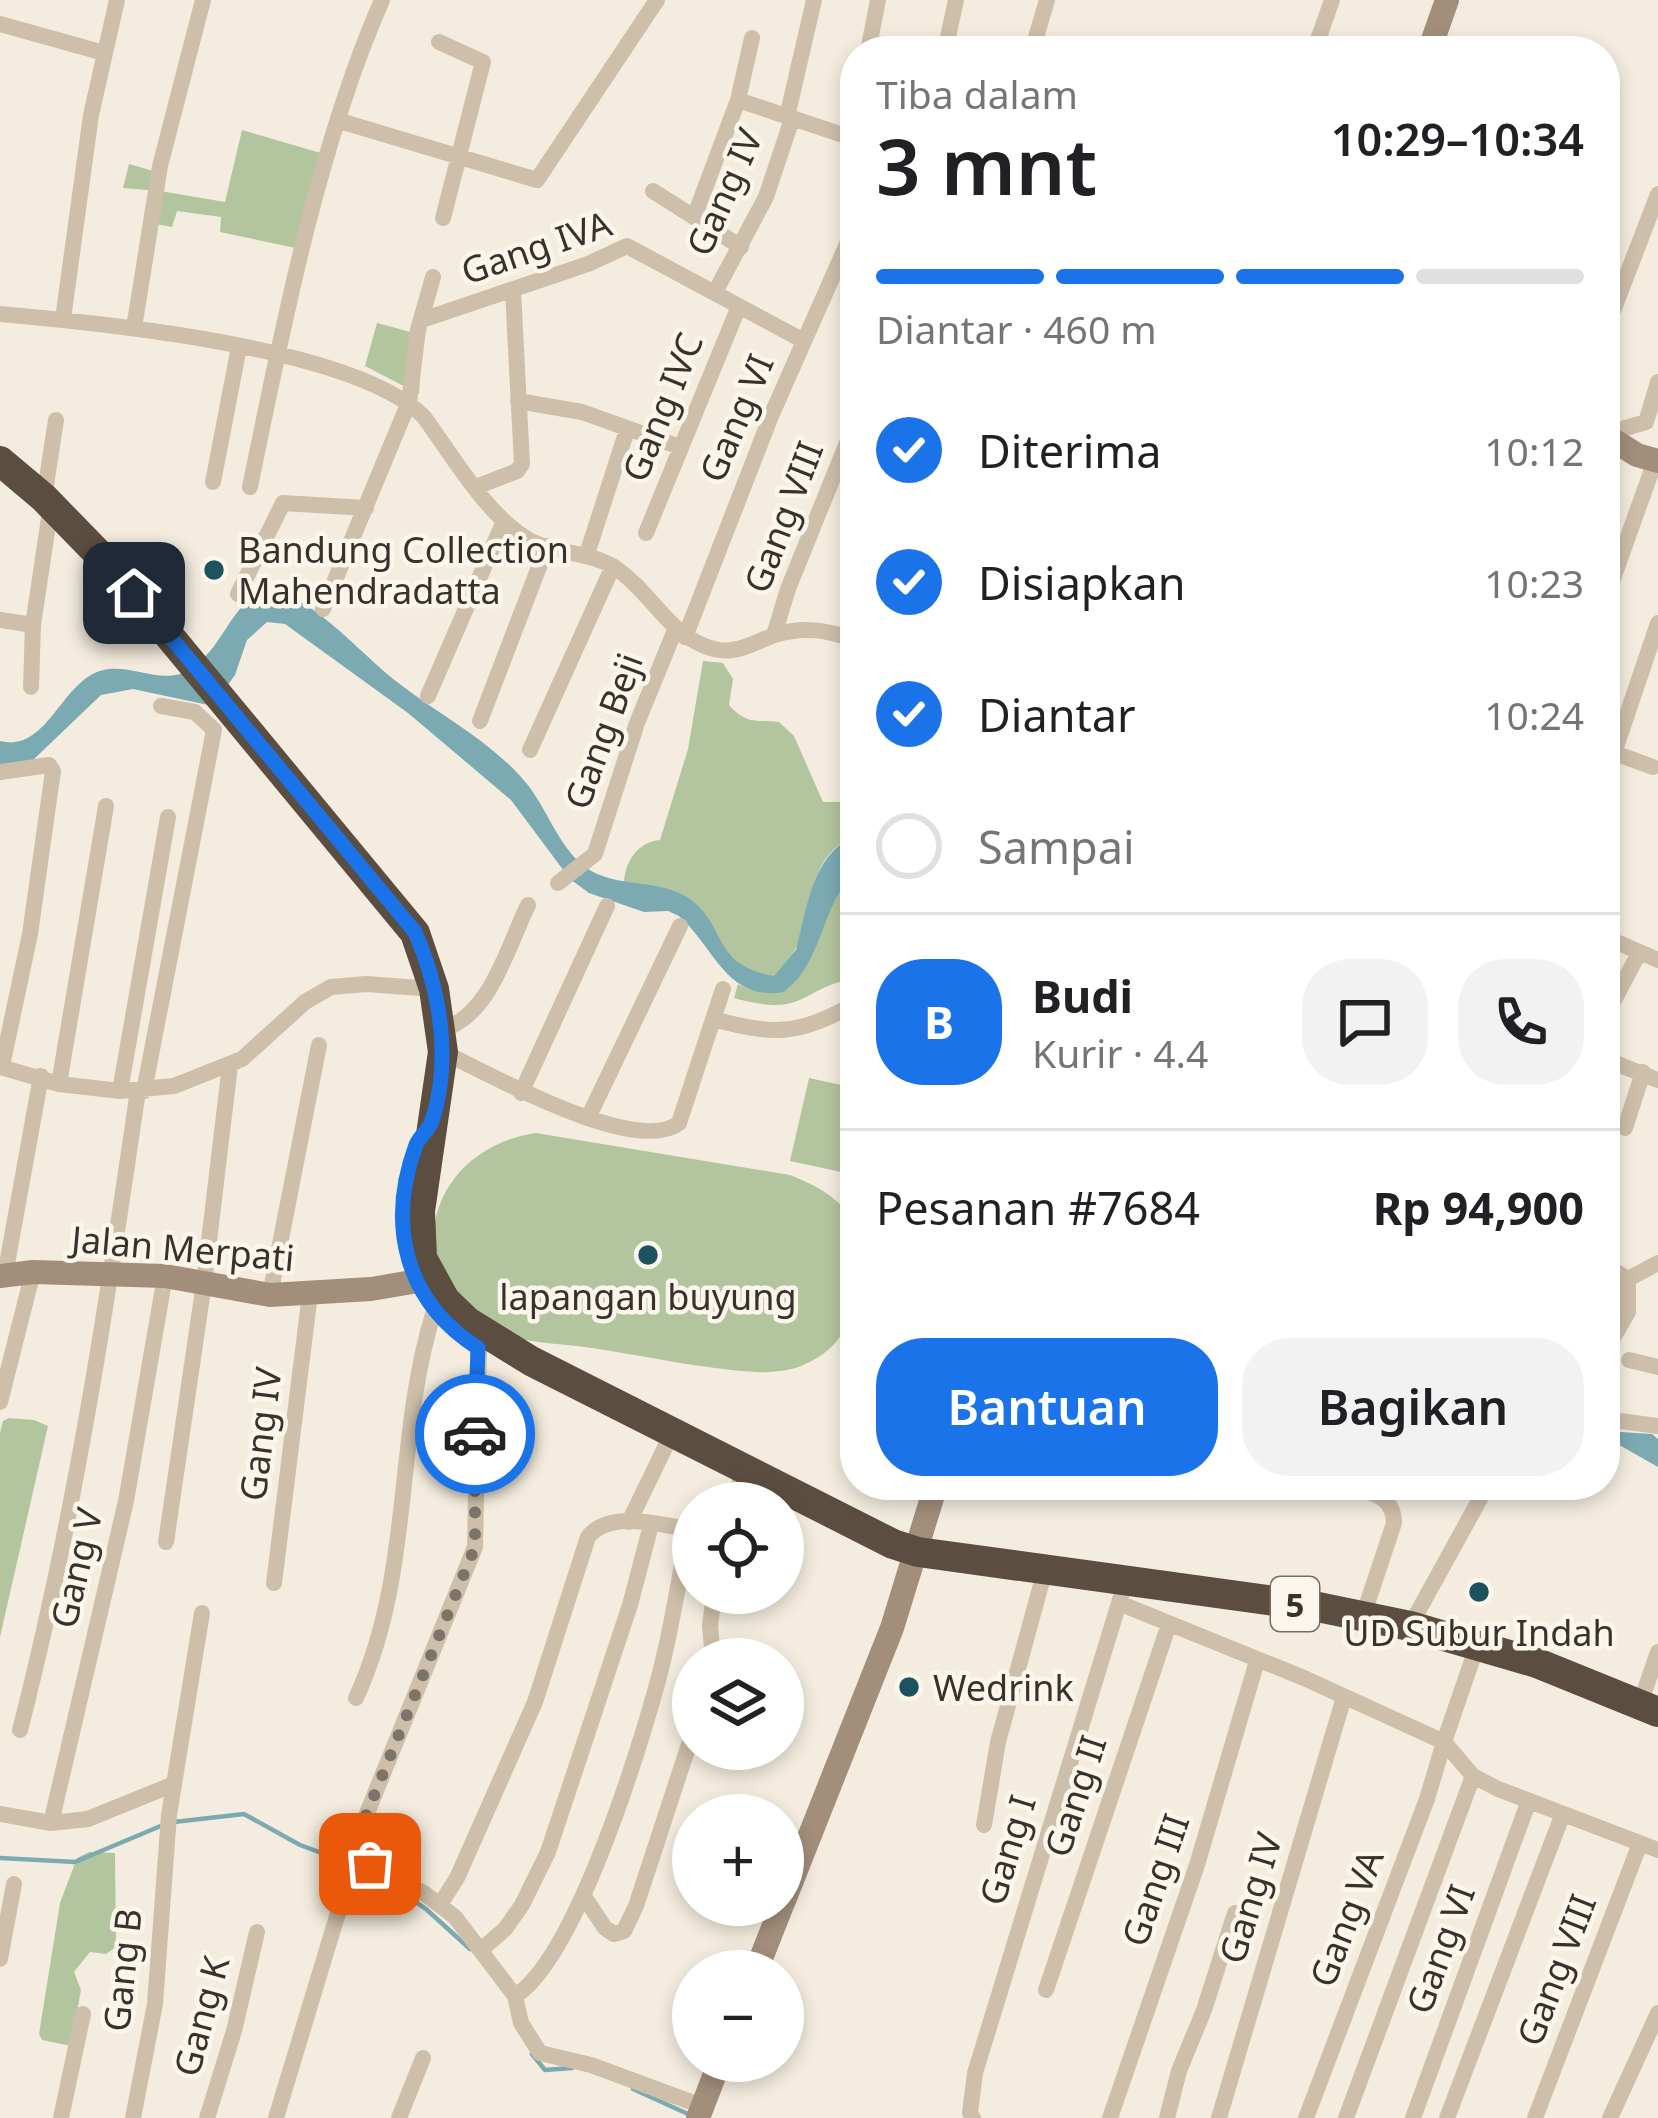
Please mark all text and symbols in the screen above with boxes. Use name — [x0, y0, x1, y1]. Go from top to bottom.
text: Tiba dalam — [876, 67, 1078, 120]
text: 10:29–10:34 — [1331, 108, 1584, 169]
text: 3 mnt — [876, 112, 1097, 218]
street label: Gang IV — [674, 120, 774, 263]
street label: Gang IVA — [454, 199, 618, 295]
text: Diantar · 460 m — [876, 302, 1157, 355]
street label: Gang IVC — [610, 325, 714, 489]
street label: Gang VI — [687, 347, 785, 489]
icon: check — [876, 417, 942, 483]
text: Diterima — [978, 420, 1162, 481]
text: 10:12 — [1484, 424, 1584, 477]
street label: Gang VIII — [732, 434, 834, 600]
place label: Bandung Collection Mahendradatta — [238, 525, 569, 615]
pin — [83, 542, 185, 644]
icon: check — [876, 549, 942, 615]
text: Disiapkan — [978, 552, 1186, 613]
text: 10:23 — [1484, 556, 1584, 609]
marker: Bandung Collection Mahendradatta — [201, 557, 227, 583]
icon: home — [101, 560, 167, 626]
street label: Gang Beji — [552, 646, 654, 816]
icon: check — [876, 681, 942, 747]
text: Diantar — [978, 684, 1136, 745]
text: 10:24 — [1484, 688, 1584, 741]
text: Sampai — [978, 816, 1135, 877]
button: chat — [1302, 959, 1428, 1085]
button: phone — [1458, 959, 1584, 1085]
text: Budi — [1032, 965, 1133, 1026]
text: B — [924, 991, 954, 1052]
text: Kurir · 4.4 — [1032, 1026, 1208, 1079]
text: Pesanan #7684 — [876, 1177, 1200, 1238]
text: Rp 94,900 — [1373, 1177, 1584, 1238]
street label: Jalan Merpati — [67, 1214, 296, 1282]
marker: lapangan buyung — [635, 1242, 661, 1268]
place label: lapangan buyung — [499, 1272, 797, 1321]
button: Bantuan — [876, 1338, 1218, 1476]
button: Bagikan — [1242, 1338, 1584, 1476]
street label: Gang IV — [228, 1364, 293, 1503]
courier — [415, 1374, 535, 1494]
icon: car — [442, 1401, 508, 1467]
map controls — [672, 1482, 804, 2082]
button: locate — [672, 1482, 804, 1614]
street label: Gang V — [38, 1503, 114, 1633]
road number: 5 — [1271, 1577, 1319, 1631]
marker: UD Subur Indah — [1466, 1579, 1492, 1605]
place label: UD Subur Indah — [1343, 1608, 1615, 1657]
button: layers — [672, 1638, 804, 1770]
place label: Wedrink — [933, 1663, 1074, 1712]
marker: Wedrink — [896, 1674, 922, 1700]
street label: Gang II — [1032, 1729, 1118, 1863]
street label: Gang I — [967, 1789, 1047, 1911]
button: + — [672, 1794, 804, 1926]
street label: Gang III — [1110, 1807, 1200, 1953]
pin — [319, 1813, 421, 1915]
street label: Gang IV — [1207, 1826, 1293, 1969]
icon: bag — [337, 1831, 403, 1897]
street label: Gang VA — [1297, 1842, 1395, 1994]
street label: Gang VI — [1394, 1878, 1486, 2020]
street label: Gang VIII — [1505, 1887, 1607, 2053]
street label: Gang B — [91, 1906, 153, 2034]
street label: Gang K — [161, 1950, 241, 2081]
button: − — [672, 1950, 804, 2082]

